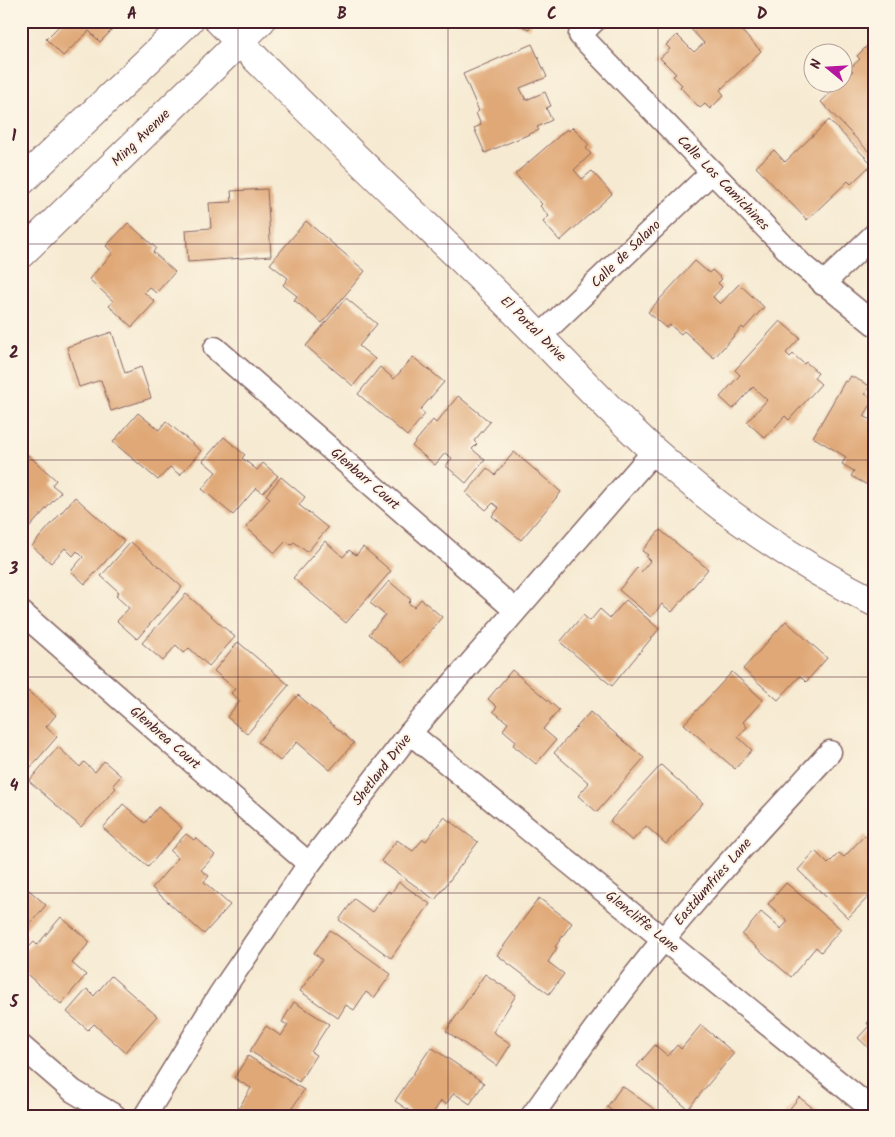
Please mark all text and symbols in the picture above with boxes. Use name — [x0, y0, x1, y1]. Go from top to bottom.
text: A — [127, 2, 137, 27]
text: B — [337, 2, 347, 27]
text: C — [547, 2, 557, 27]
text: D — [757, 2, 768, 27]
north arrow — [802, 42, 852, 92]
text: N — [805, 57, 828, 72]
street label: Ming Avenue — [106, 103, 176, 172]
text: 1 — [12, 124, 17, 149]
street label: Calle Los Camichines — [671, 130, 775, 236]
street label: Calle de Salano — [586, 215, 666, 293]
street label: El Portal Drive — [495, 291, 572, 368]
text: 2 — [9, 341, 19, 366]
street label: Glenbarr Court — [325, 442, 405, 516]
text: 3 — [9, 557, 19, 582]
street label: Glenbrea Court — [125, 701, 206, 775]
street label: Shetland Drive — [347, 729, 418, 811]
text: 4 — [10, 774, 19, 799]
street label: Eastdumfries Lane — [669, 833, 758, 931]
street label: Glencliffe Lane — [600, 885, 684, 959]
text: 5 — [9, 990, 20, 1015]

